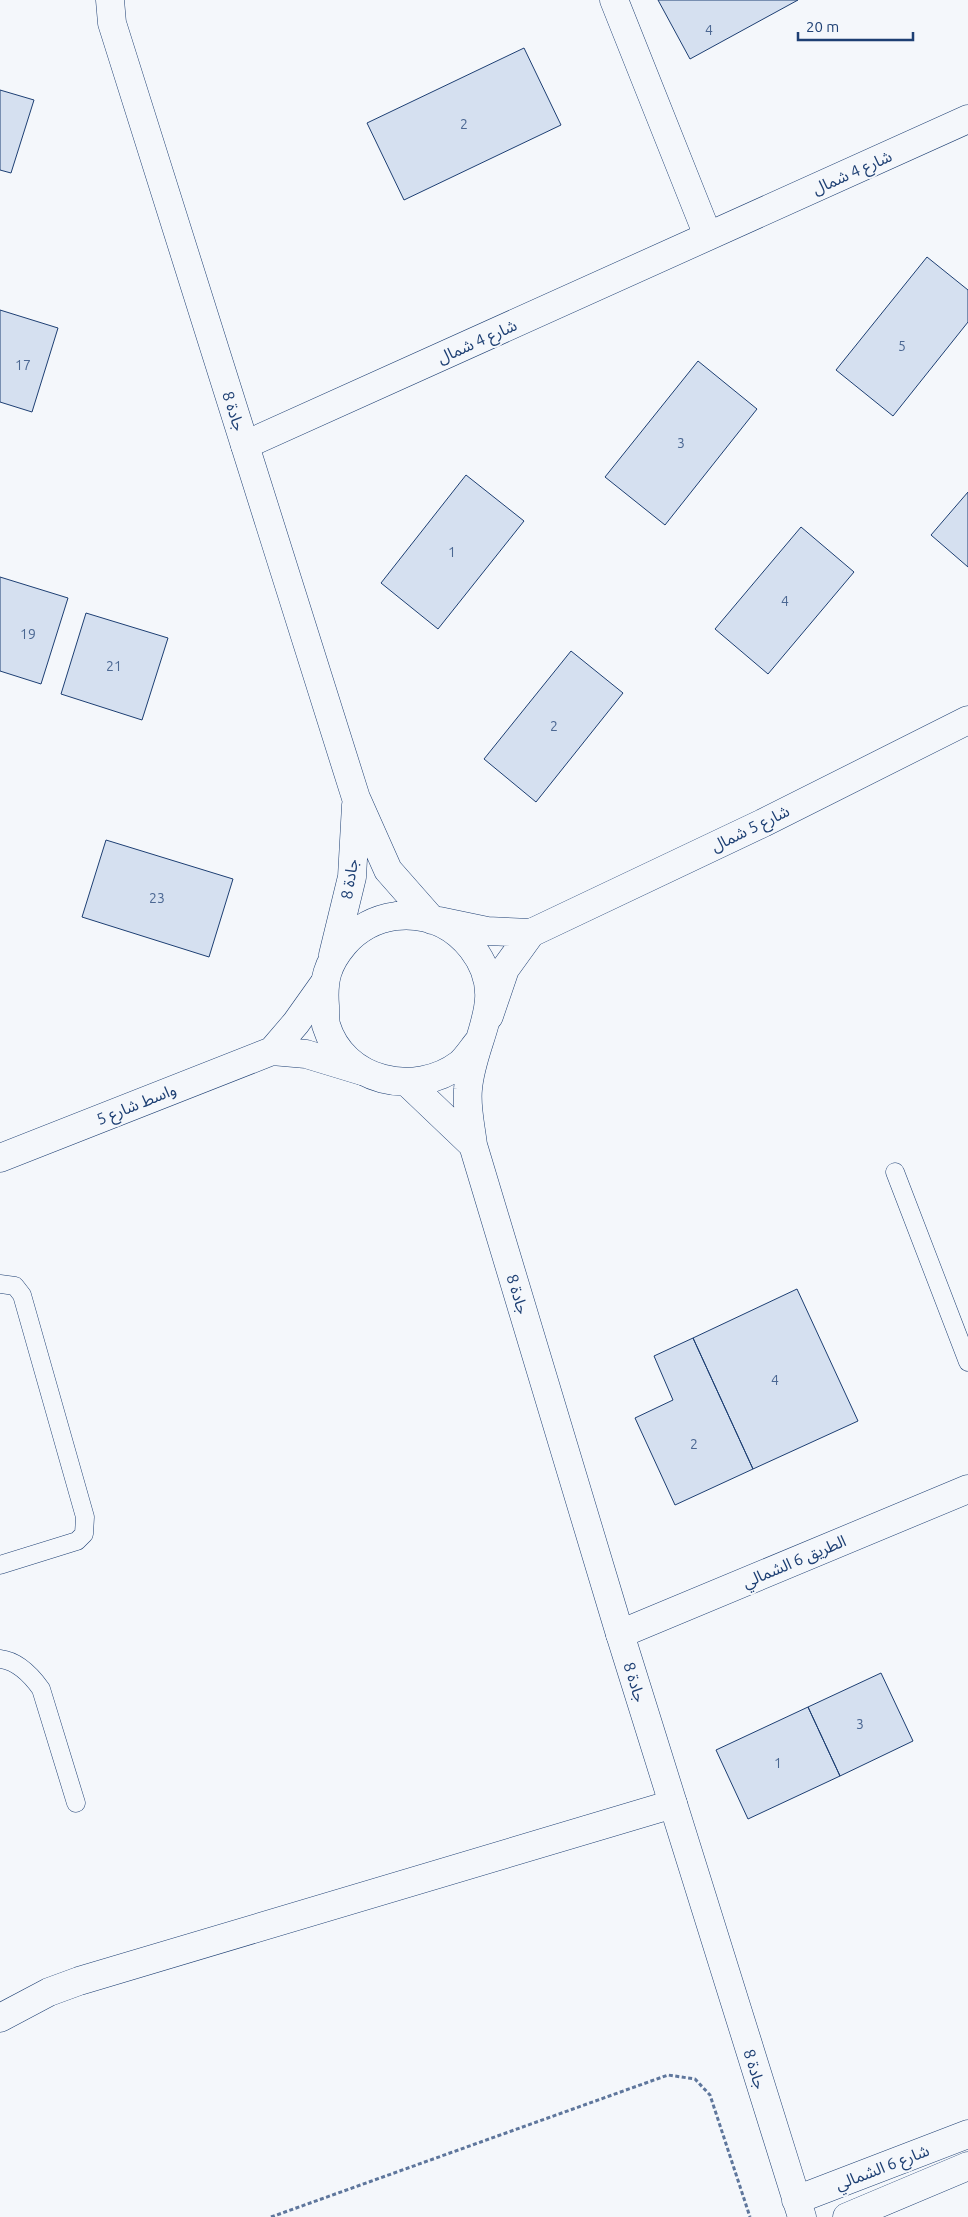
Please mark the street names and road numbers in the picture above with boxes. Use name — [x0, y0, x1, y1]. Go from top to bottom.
street label: شارع 4 شمال — [809, 146, 896, 201]
street label: شارع 4 شمال — [434, 315, 521, 370]
street label: جادة 8 — [219, 389, 249, 433]
street label: شارع 5 شمال — [708, 801, 794, 858]
street label: جادة 8 — [337, 857, 361, 901]
street label: واسط شارع 5 — [94, 1080, 180, 1132]
street label: جادة 8 — [503, 1272, 533, 1316]
street label: الطريق 6 الشمالي — [740, 1531, 850, 1594]
street label: جادة 8 — [620, 1660, 650, 1704]
street label: جادة 8 — [740, 2047, 770, 2091]
street label: شارع 6 الشمالي — [833, 2141, 933, 2197]

